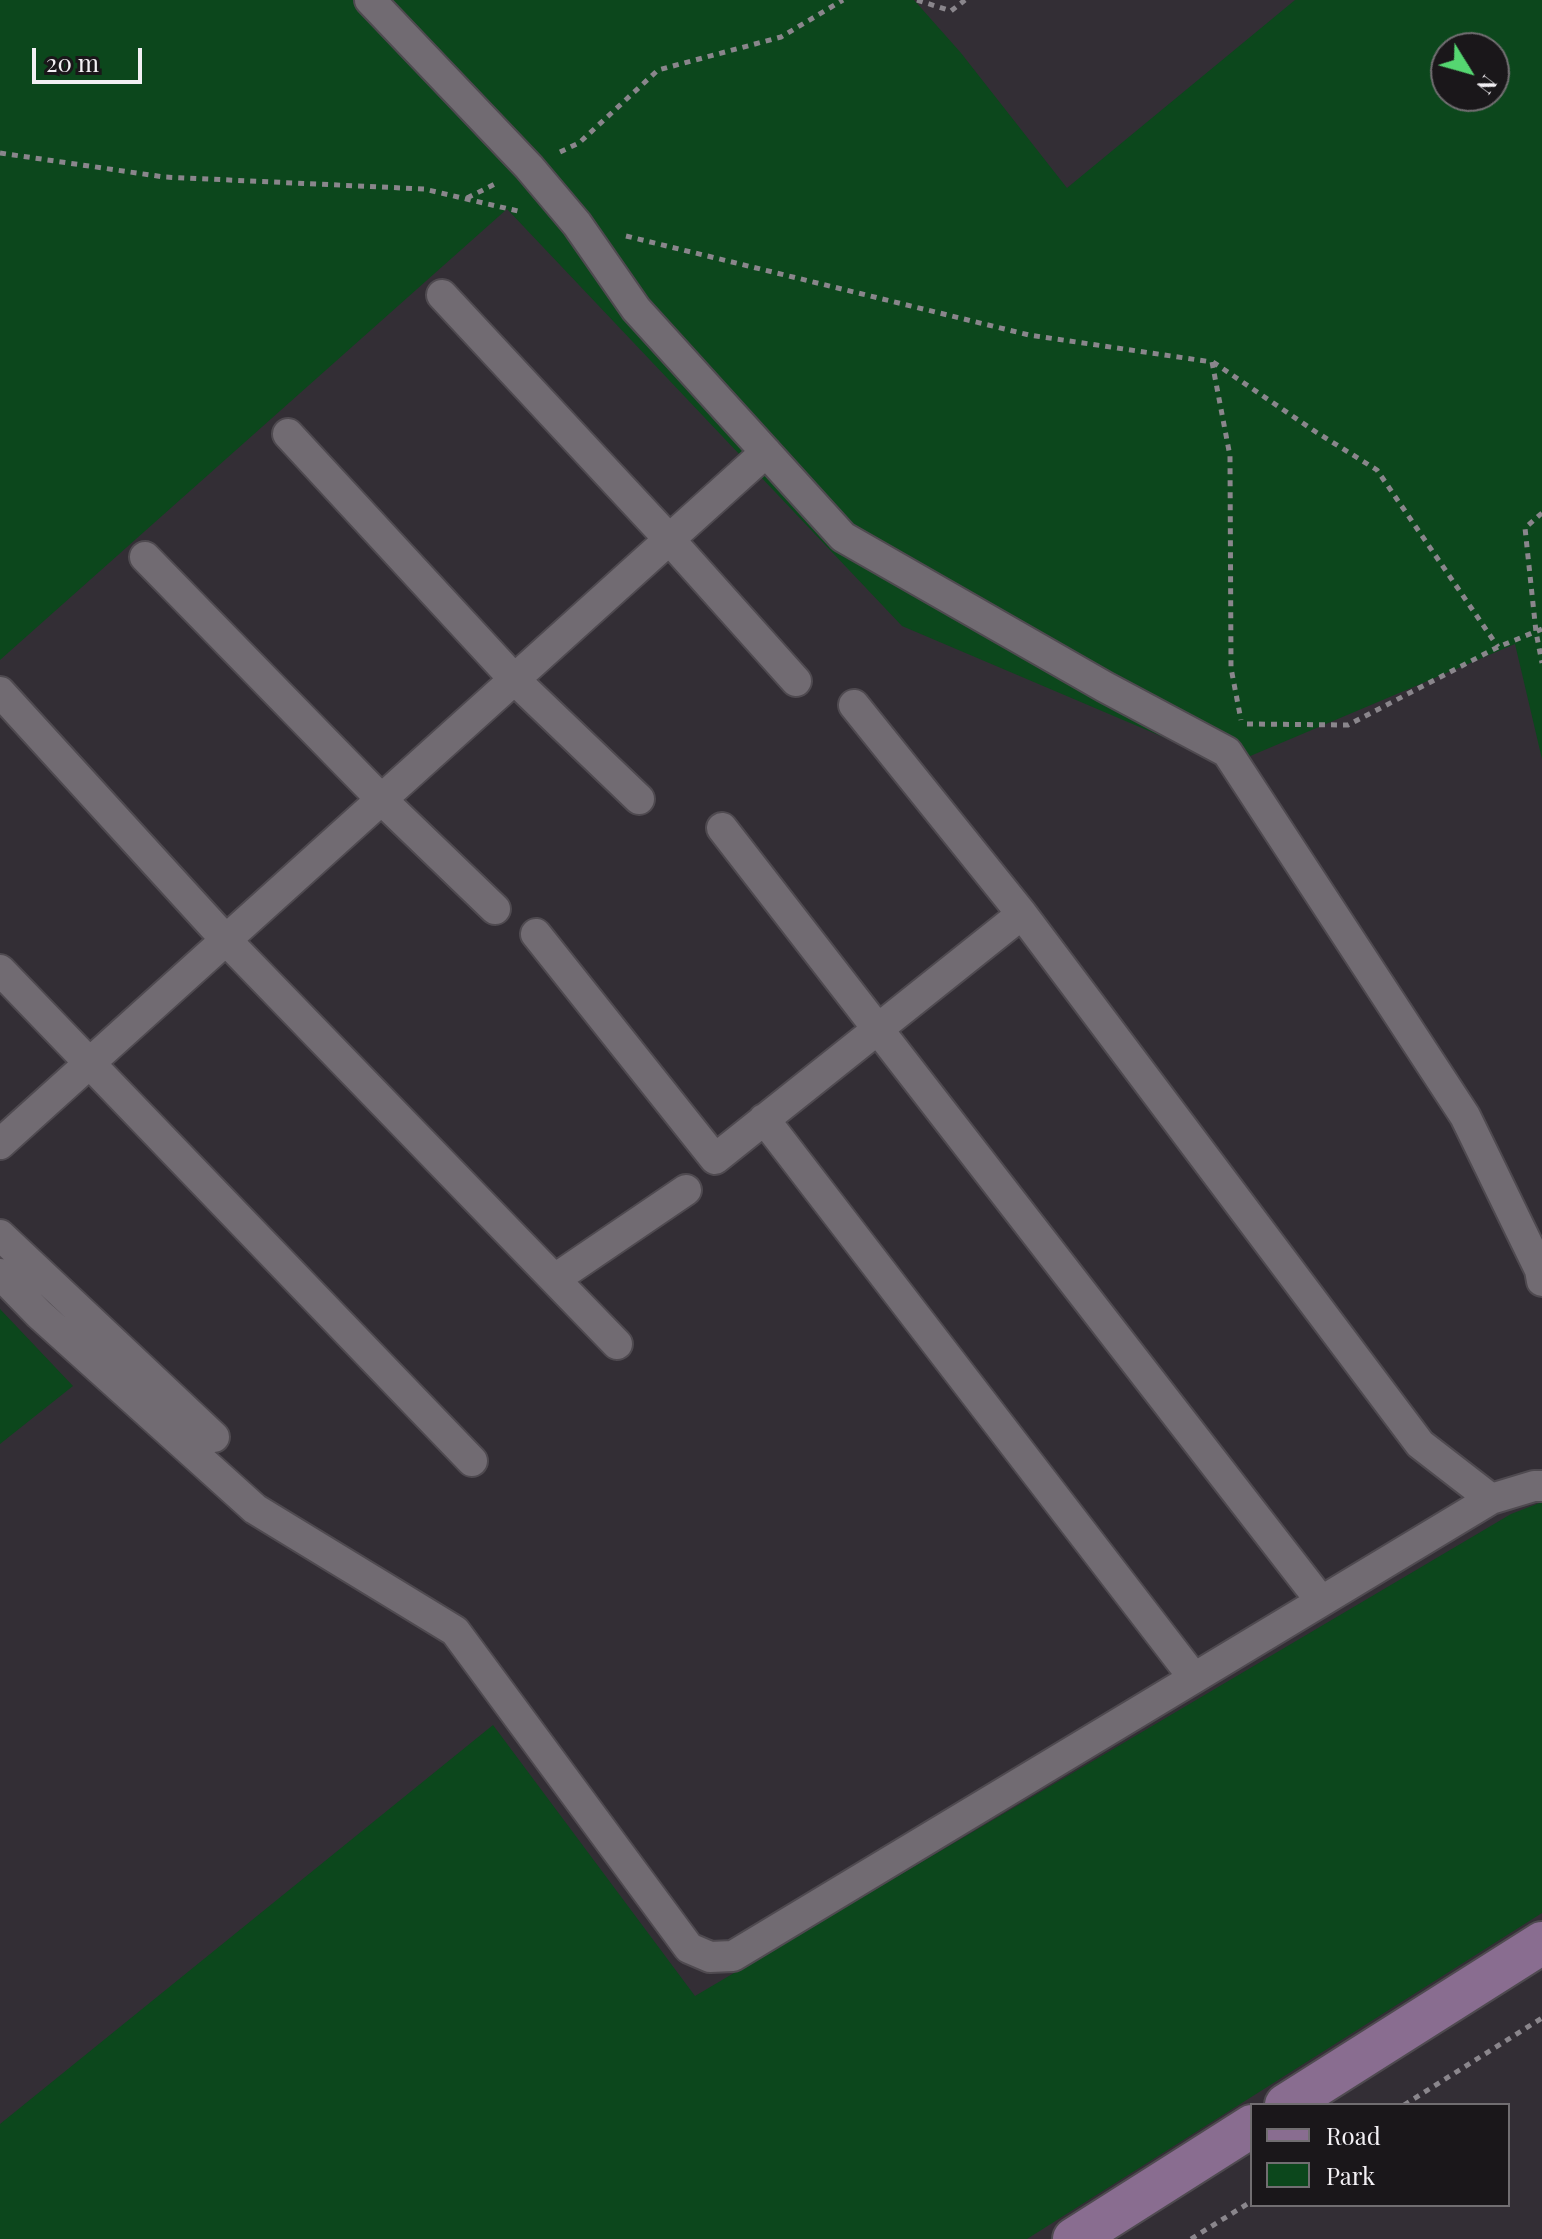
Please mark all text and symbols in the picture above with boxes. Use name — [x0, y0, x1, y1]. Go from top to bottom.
scale bar — [36, 32, 146, 82]
north arrow — [1430, 32, 1510, 112]
text: 20 m — [46, 46, 99, 78]
text: N — [1471, 70, 1504, 101]
legend — [1250, 2103, 1510, 2207]
text: Road — [1326, 2119, 1381, 2151]
text: Park — [1326, 2159, 1375, 2191]

